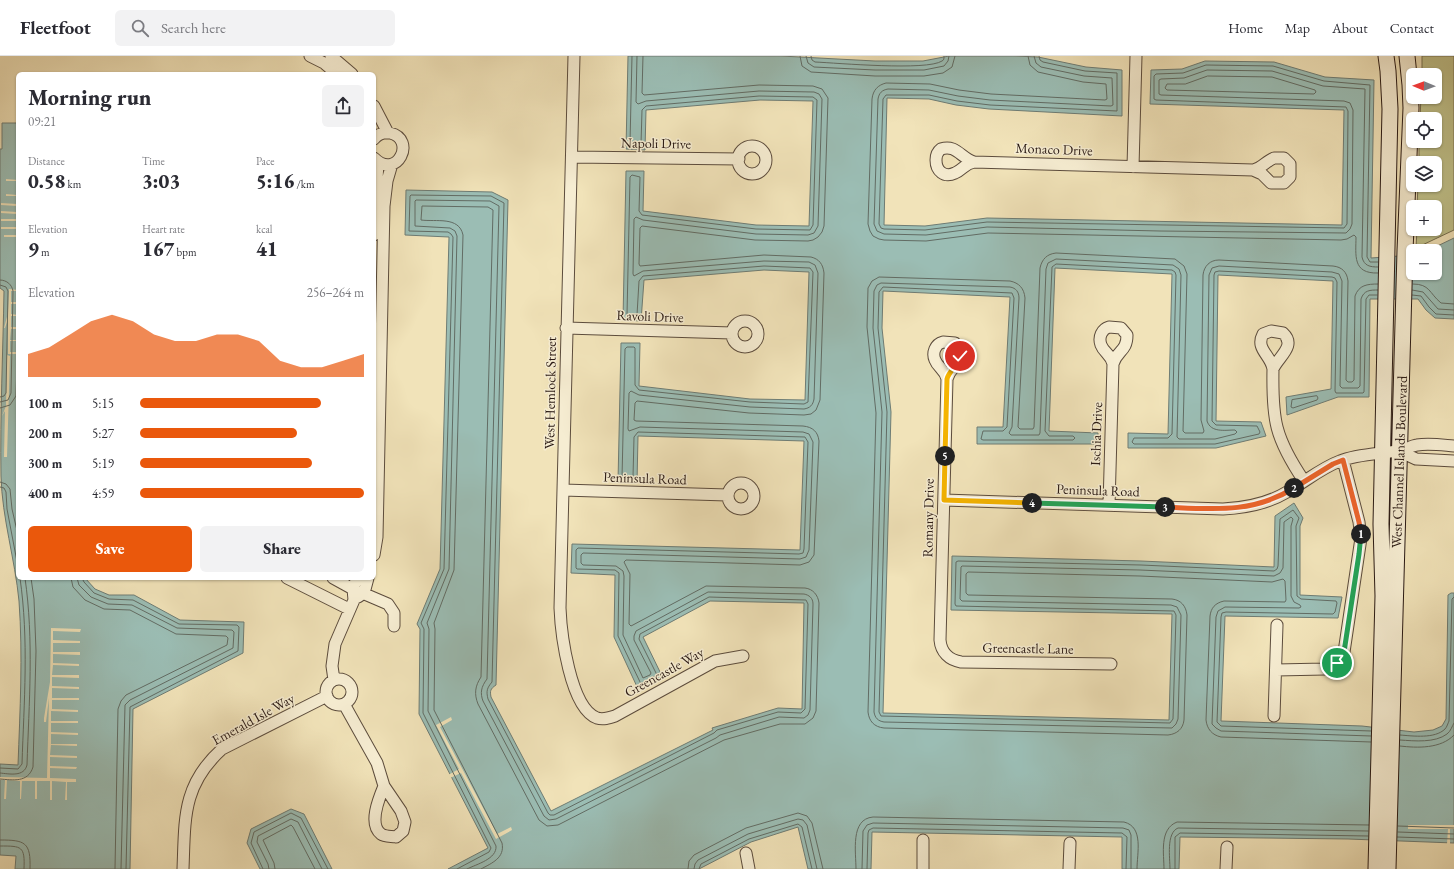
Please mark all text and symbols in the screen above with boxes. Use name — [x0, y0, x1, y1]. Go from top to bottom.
search box — [115, 10, 395, 46]
text: Fleetfoot — [20, 15, 91, 40]
icon: search — [129, 17, 151, 39]
text: Search here — [161, 18, 226, 37]
text: Home — [1228, 19, 1263, 37]
text: Map — [1285, 19, 1310, 37]
text: About — [1332, 19, 1368, 37]
text: Contact — [1390, 19, 1434, 37]
north arrow — [1406, 68, 1442, 104]
map controls — [1406, 68, 1442, 280]
text: Morning run — [28, 83, 152, 112]
button: share — [322, 85, 364, 127]
button: locate — [1406, 112, 1442, 148]
text: 09:21 — [28, 113, 56, 130]
street label: Napoli Drive — [621, 133, 692, 153]
street label: Monaco Drive — [1015, 139, 1093, 159]
text: Distance — [28, 154, 65, 168]
text: Time — [142, 154, 165, 168]
text: Pace — [256, 154, 274, 168]
button: layers — [1406, 156, 1442, 192]
text: 0.58 — [28, 168, 65, 194]
text: 3:03 — [142, 168, 180, 194]
text: 5:16 — [256, 168, 294, 194]
text: km — [65, 177, 81, 191]
text: /km — [294, 177, 315, 191]
button: + — [1406, 200, 1442, 236]
text: Elevation — [28, 222, 68, 236]
text: Heart rate — [142, 222, 185, 236]
text: kcal — [256, 222, 273, 236]
text: 9 — [28, 236, 39, 262]
text: 167 — [142, 236, 174, 262]
text: 41 — [256, 236, 278, 262]
button: − — [1406, 244, 1442, 280]
text: m — [39, 245, 50, 259]
text: bpm — [174, 245, 197, 259]
text: Elevation — [28, 284, 75, 301]
text: 256–264 m — [307, 284, 364, 301]
street label: Ravoli Drive — [616, 306, 684, 326]
street label: West Hemlock Street — [540, 336, 560, 449]
pin — [943, 339, 977, 373]
icon: check — [949, 345, 971, 367]
street label: West Channel Islands Boulevard — [1387, 375, 1411, 548]
text: 100 m — [28, 395, 62, 412]
text: 5:15 — [92, 395, 114, 412]
street label: Ischia Drive — [1086, 401, 1106, 466]
text: 200 m — [28, 425, 62, 442]
text: 5:27 — [92, 425, 114, 442]
pin: 5 — [935, 446, 955, 466]
text: 5 — [942, 449, 948, 463]
text: 300 m — [28, 455, 62, 472]
text: 5:19 — [92, 455, 114, 472]
street label: Peninsula Road — [603, 468, 688, 488]
street label: Romany Drive — [918, 478, 938, 558]
pin: 2 — [1284, 478, 1304, 498]
street label: Peninsula Road — [1056, 480, 1141, 500]
text: 2 — [1291, 481, 1297, 495]
text: 400 m — [28, 485, 62, 502]
text: 4:59 — [92, 485, 114, 502]
pin: 4 — [1022, 493, 1042, 513]
text: 4 — [1029, 496, 1035, 510]
pin: 3 — [1155, 497, 1175, 517]
text: 3 — [1162, 500, 1168, 514]
pin: 1 — [1351, 524, 1371, 544]
button: Save — [28, 526, 192, 572]
button: Share — [200, 526, 364, 572]
text: 1 — [1358, 527, 1364, 541]
street label: Greencastle Lane — [982, 638, 1074, 658]
street label: Greencastle Way — [621, 642, 707, 701]
pin — [1320, 646, 1354, 680]
icon: arrive — [1326, 652, 1348, 674]
street label: Emerald Isle Way — [209, 688, 298, 749]

